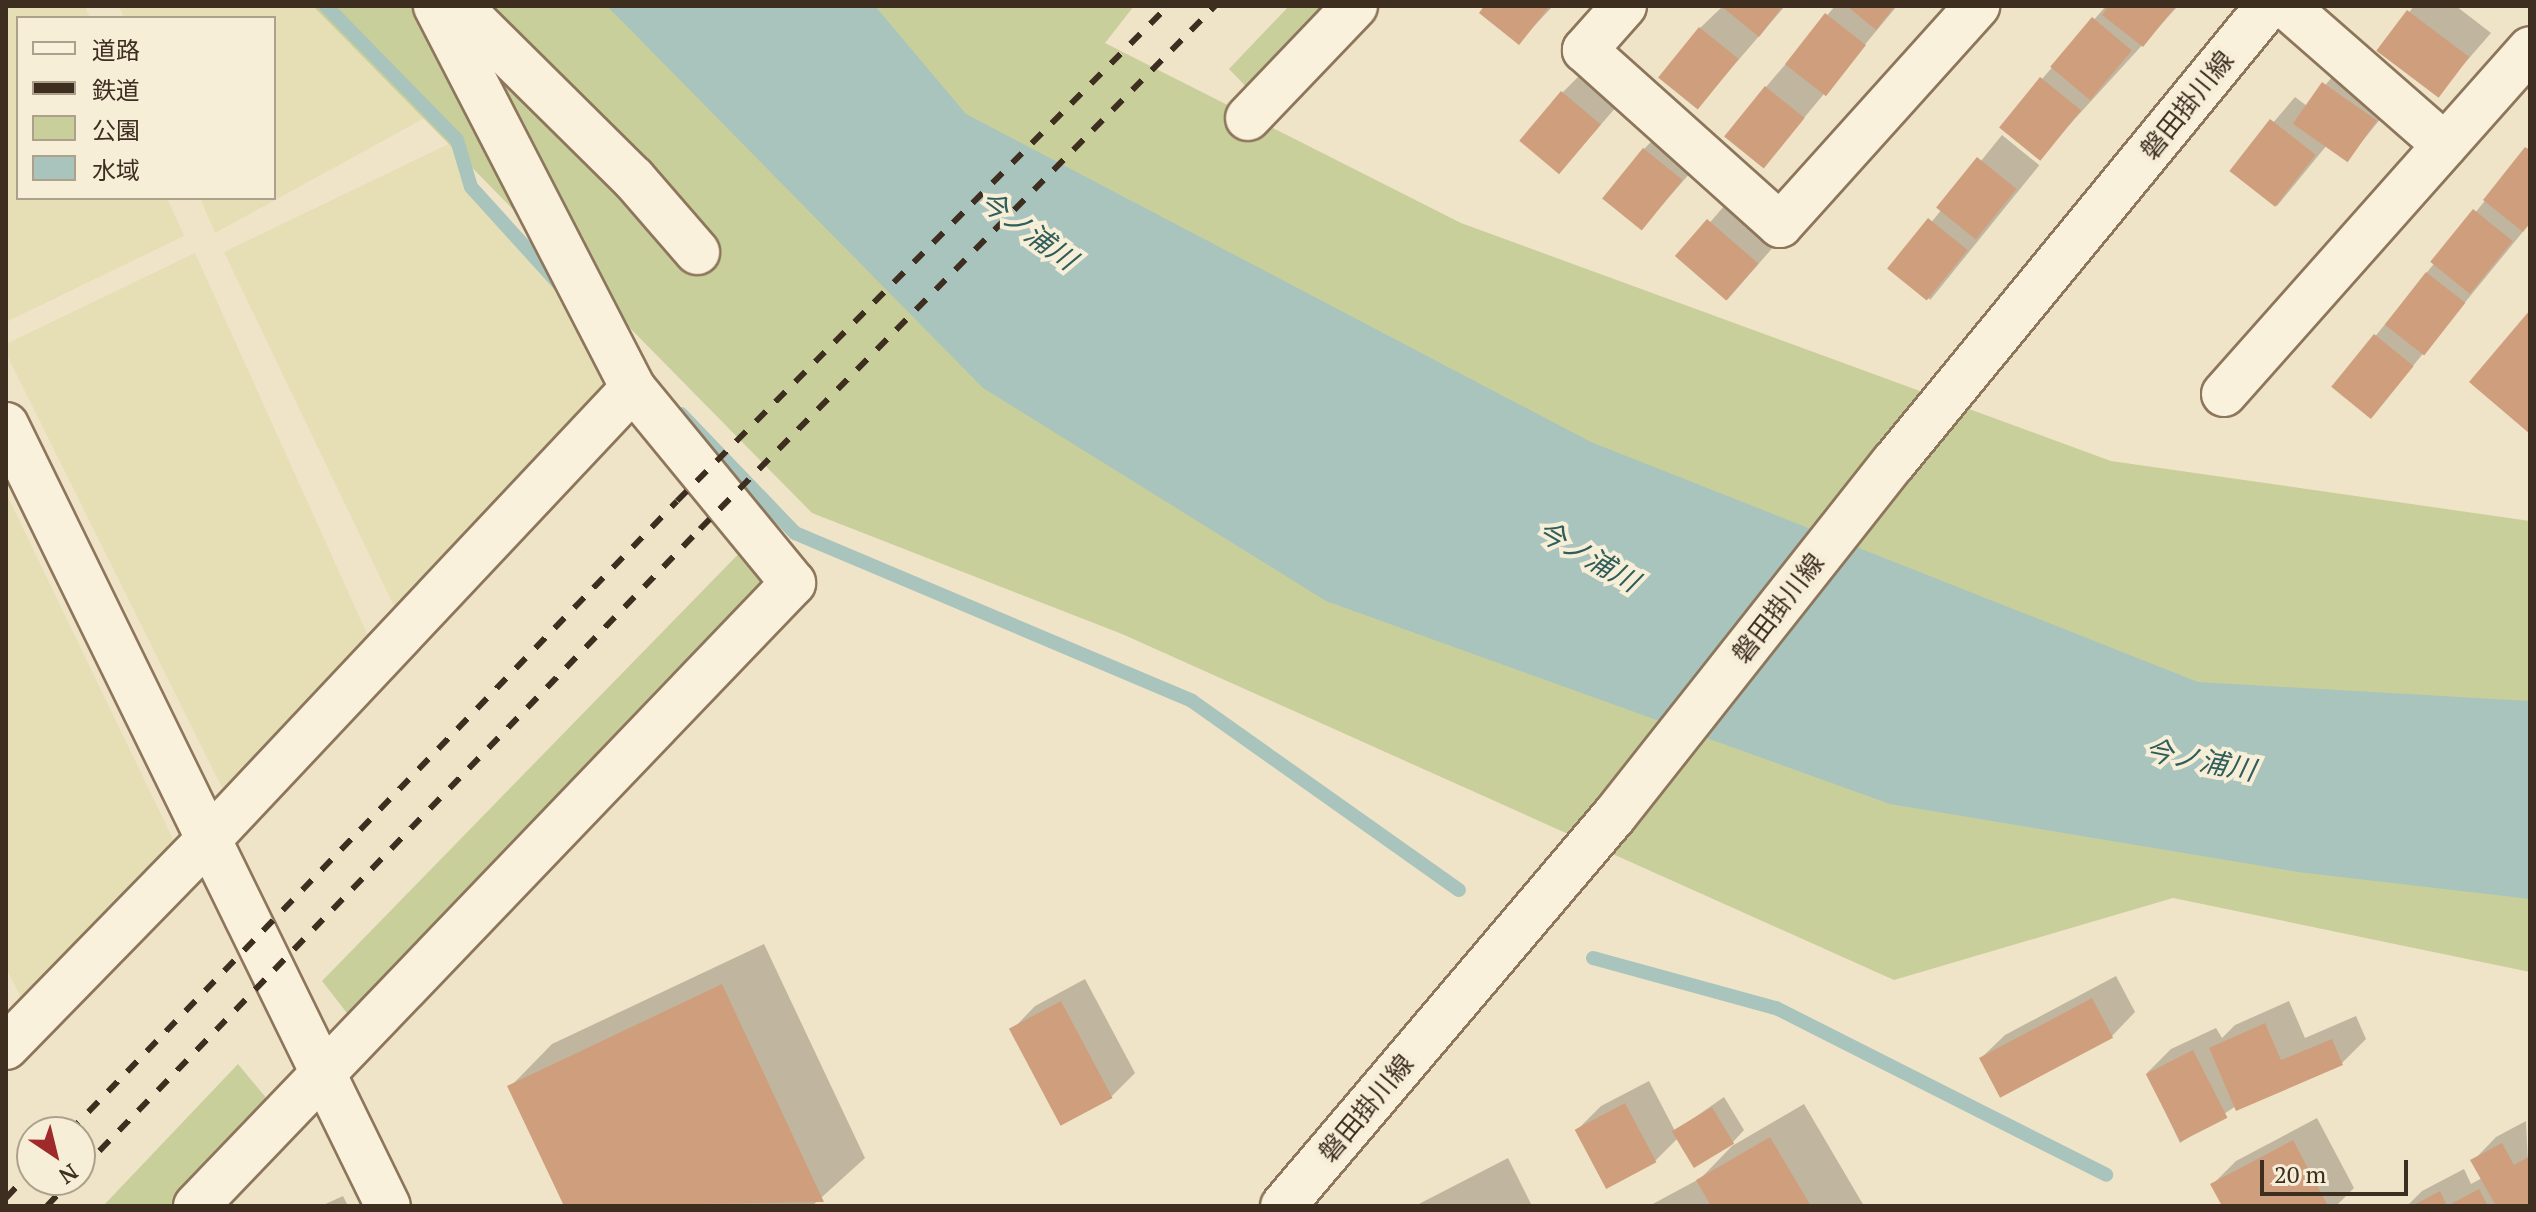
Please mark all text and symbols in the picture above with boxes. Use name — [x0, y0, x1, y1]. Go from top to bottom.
legend — [16, 16, 276, 200]
text: 道路 — [92, 34, 140, 66]
street label: 磐田掛川線 — [2134, 45, 2240, 165]
text: 鉄道 — [92, 74, 140, 106]
text: 公園 — [92, 114, 140, 146]
text: 水域 — [92, 154, 140, 186]
water label: 今ノ浦川 — [973, 183, 1083, 277]
water label: 今ノ浦川 — [1531, 513, 1645, 599]
street label: 磐田掛川線 — [1726, 547, 1830, 669]
water label: 今ノ浦川 — [2142, 733, 2258, 787]
street label: 磐田掛川線 — [1312, 1048, 1420, 1168]
north arrow — [16, 1116, 96, 1196]
scale bar — [2264, 1144, 2412, 1194]
text: N — [54, 1158, 84, 1191]
text: 20 m — [2274, 1158, 2326, 1190]

